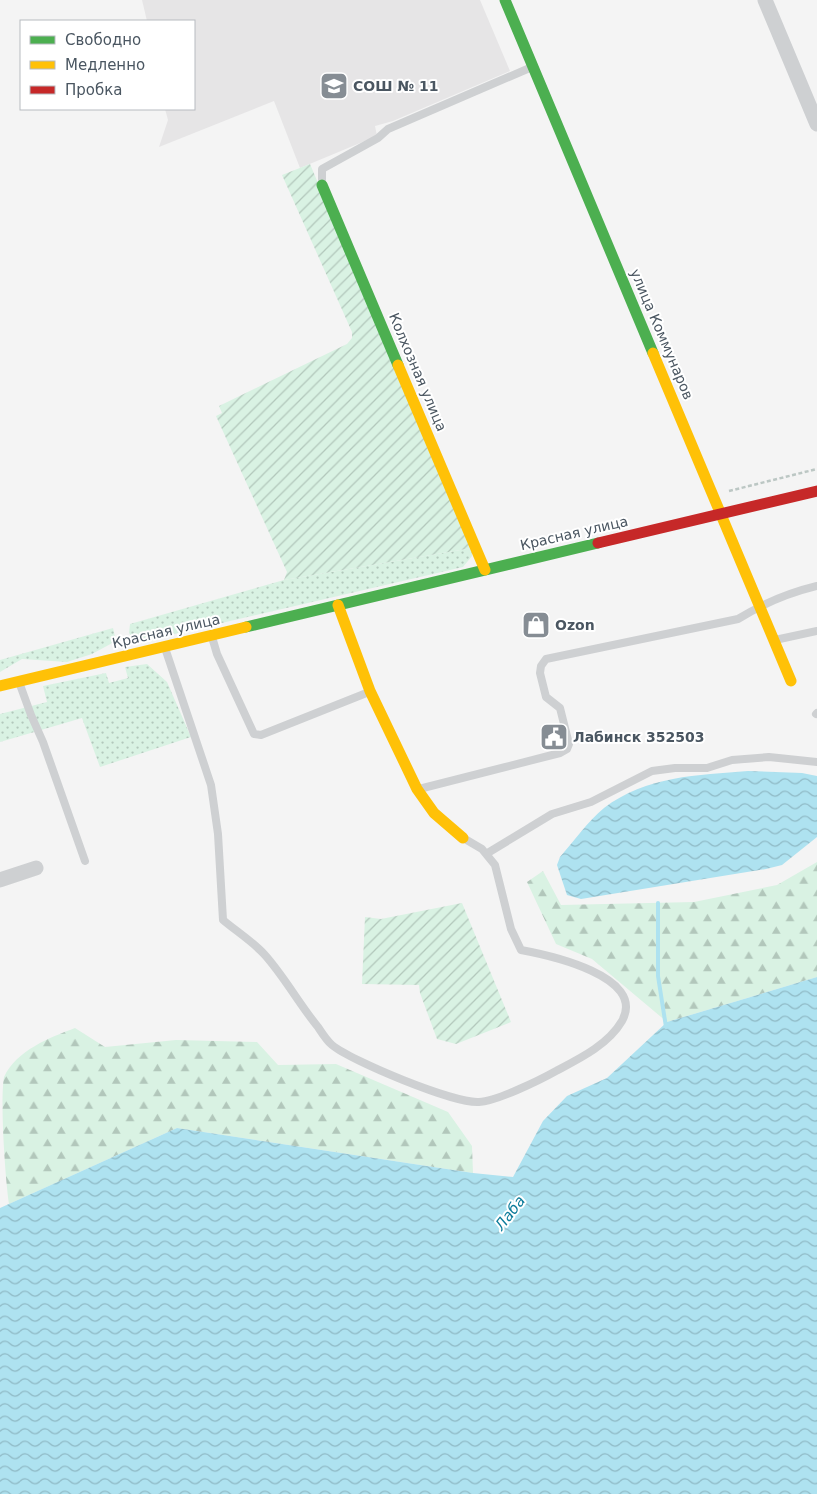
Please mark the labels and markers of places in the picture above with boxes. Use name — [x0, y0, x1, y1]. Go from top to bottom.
school or university icon: СОШ № 11 — [319, 71, 349, 101]
place label: СОШ № 11 — [353, 78, 439, 94]
shop icon: Ozon — [521, 610, 551, 640]
place label: Ozon — [555, 617, 595, 633]
public building icon: Лабинск 352503 — [539, 722, 569, 752]
place label: Лабинск 352503 — [573, 729, 704, 745]

